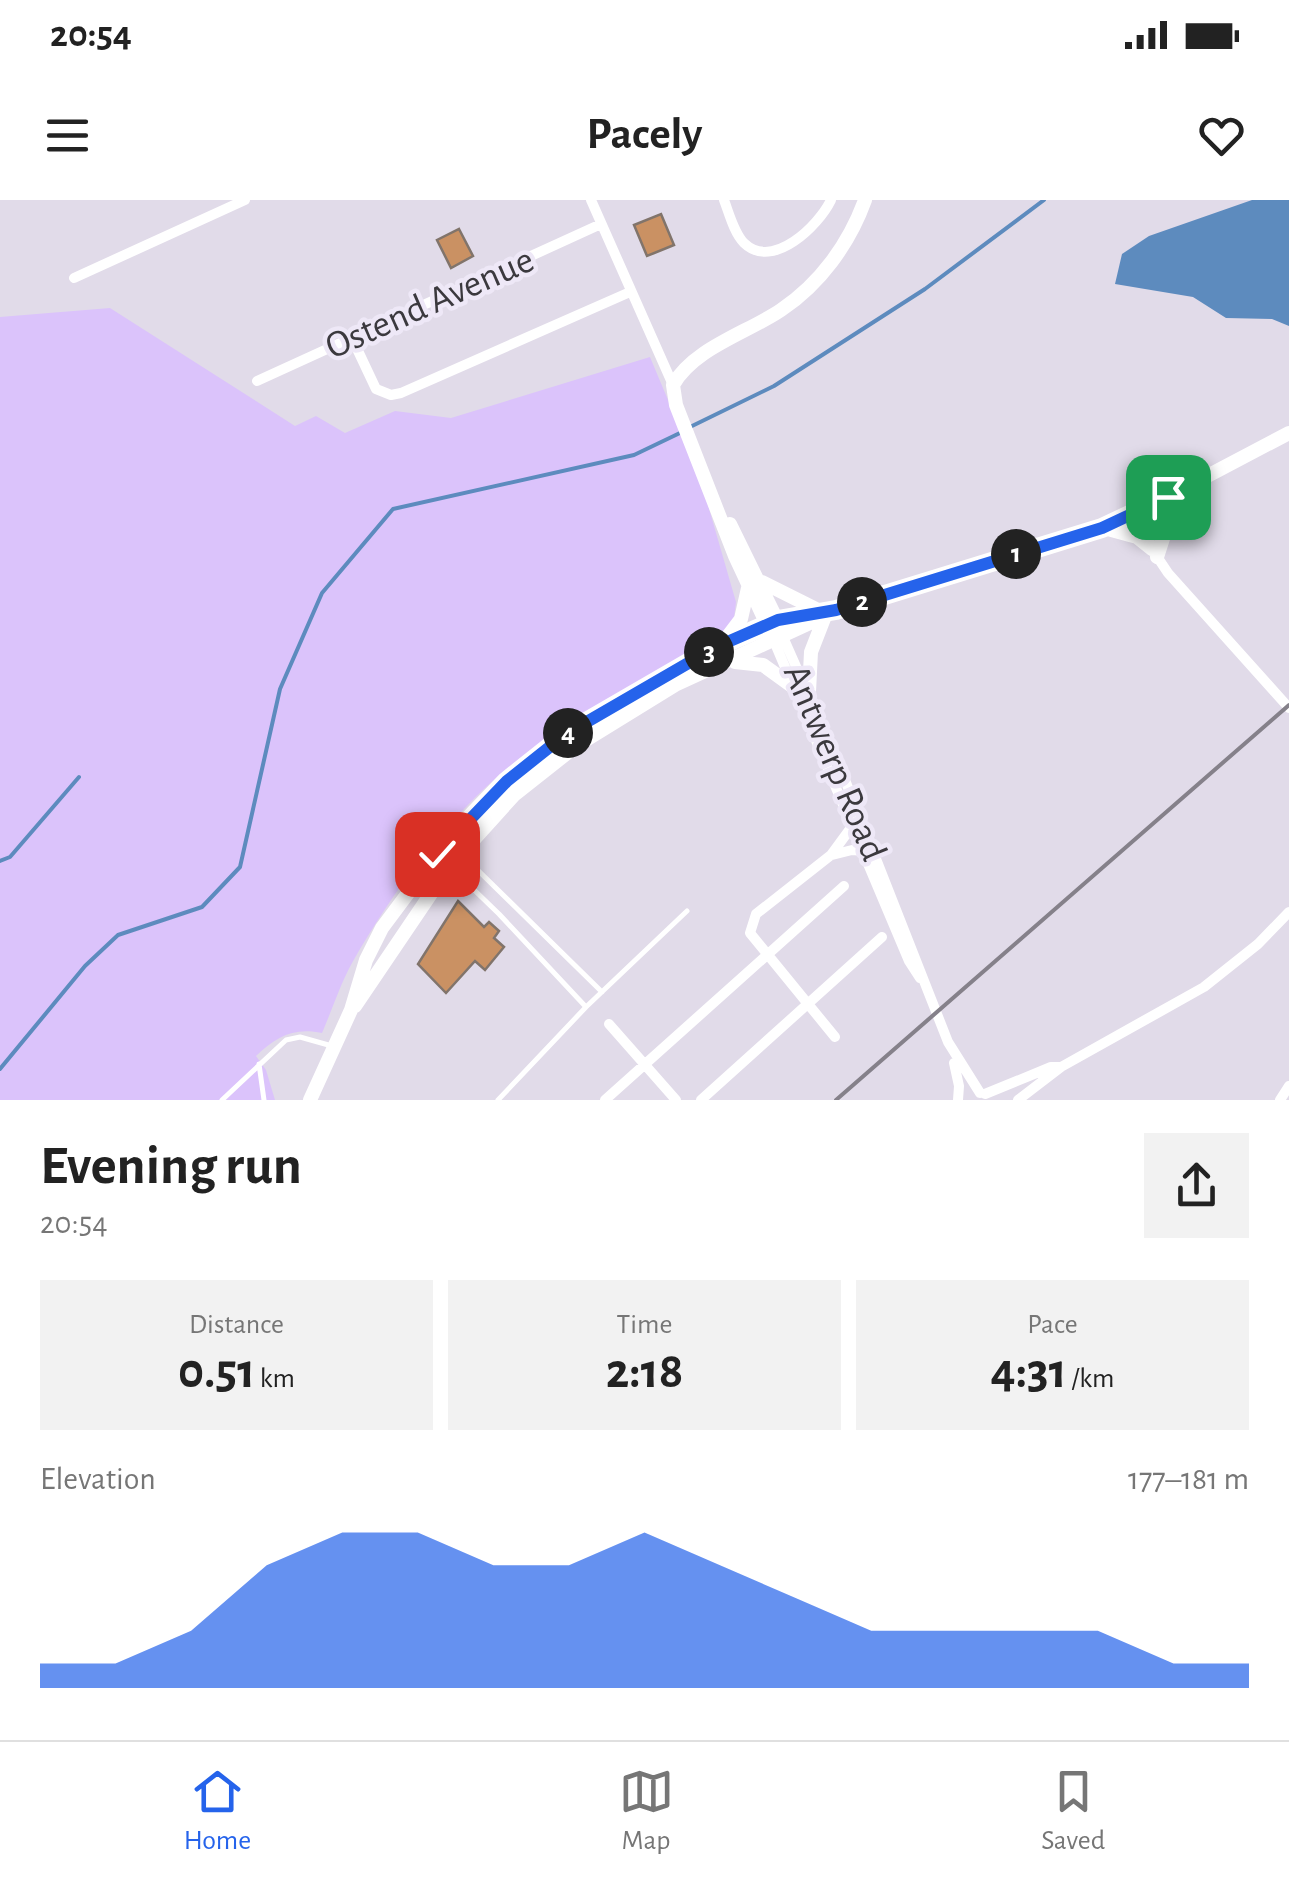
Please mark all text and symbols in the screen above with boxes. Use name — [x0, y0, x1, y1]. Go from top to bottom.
text: 20:54 — [50, 16, 132, 54]
icon: menu — [40, 108, 95, 163]
icon: heart — [1194, 108, 1249, 163]
text: Pacely — [587, 112, 702, 157]
street label: Ostend Avenue — [320, 241, 540, 367]
pin — [1126, 455, 1211, 540]
icon: arrive — [1141, 470, 1196, 525]
pin: 1 — [991, 529, 1041, 579]
text: 1 — [1011, 540, 1021, 568]
pin: 2 — [837, 577, 887, 627]
text: 2 — [855, 588, 869, 616]
pin: 3 — [684, 627, 734, 677]
text: 3 — [703, 638, 715, 666]
street label: Antwerp Road — [776, 659, 893, 867]
pin: 4 — [543, 708, 593, 758]
text: 4 — [561, 719, 575, 747]
pin — [395, 812, 480, 897]
icon: check — [410, 827, 465, 882]
button: share — [1144, 1133, 1249, 1238]
text: Evening run — [40, 1139, 302, 1194]
text: 20:54 — [40, 1207, 108, 1239]
text: Distance — [189, 1311, 284, 1339]
text: Time — [617, 1311, 672, 1339]
text: Pace — [1027, 1311, 1078, 1339]
text: 0.51 — [178, 1347, 255, 1397]
text: 2:18 — [606, 1347, 683, 1397]
text: 4:31 — [991, 1347, 1067, 1397]
text: km — [255, 1365, 295, 1393]
text: /km — [1067, 1365, 1114, 1393]
text: Elevation — [40, 1463, 156, 1495]
text: 177–181 m — [1128, 1463, 1249, 1495]
tab: Home — [184, 1764, 251, 1858]
tab: Map — [619, 1764, 674, 1858]
tab: Saved — [1041, 1764, 1105, 1858]

